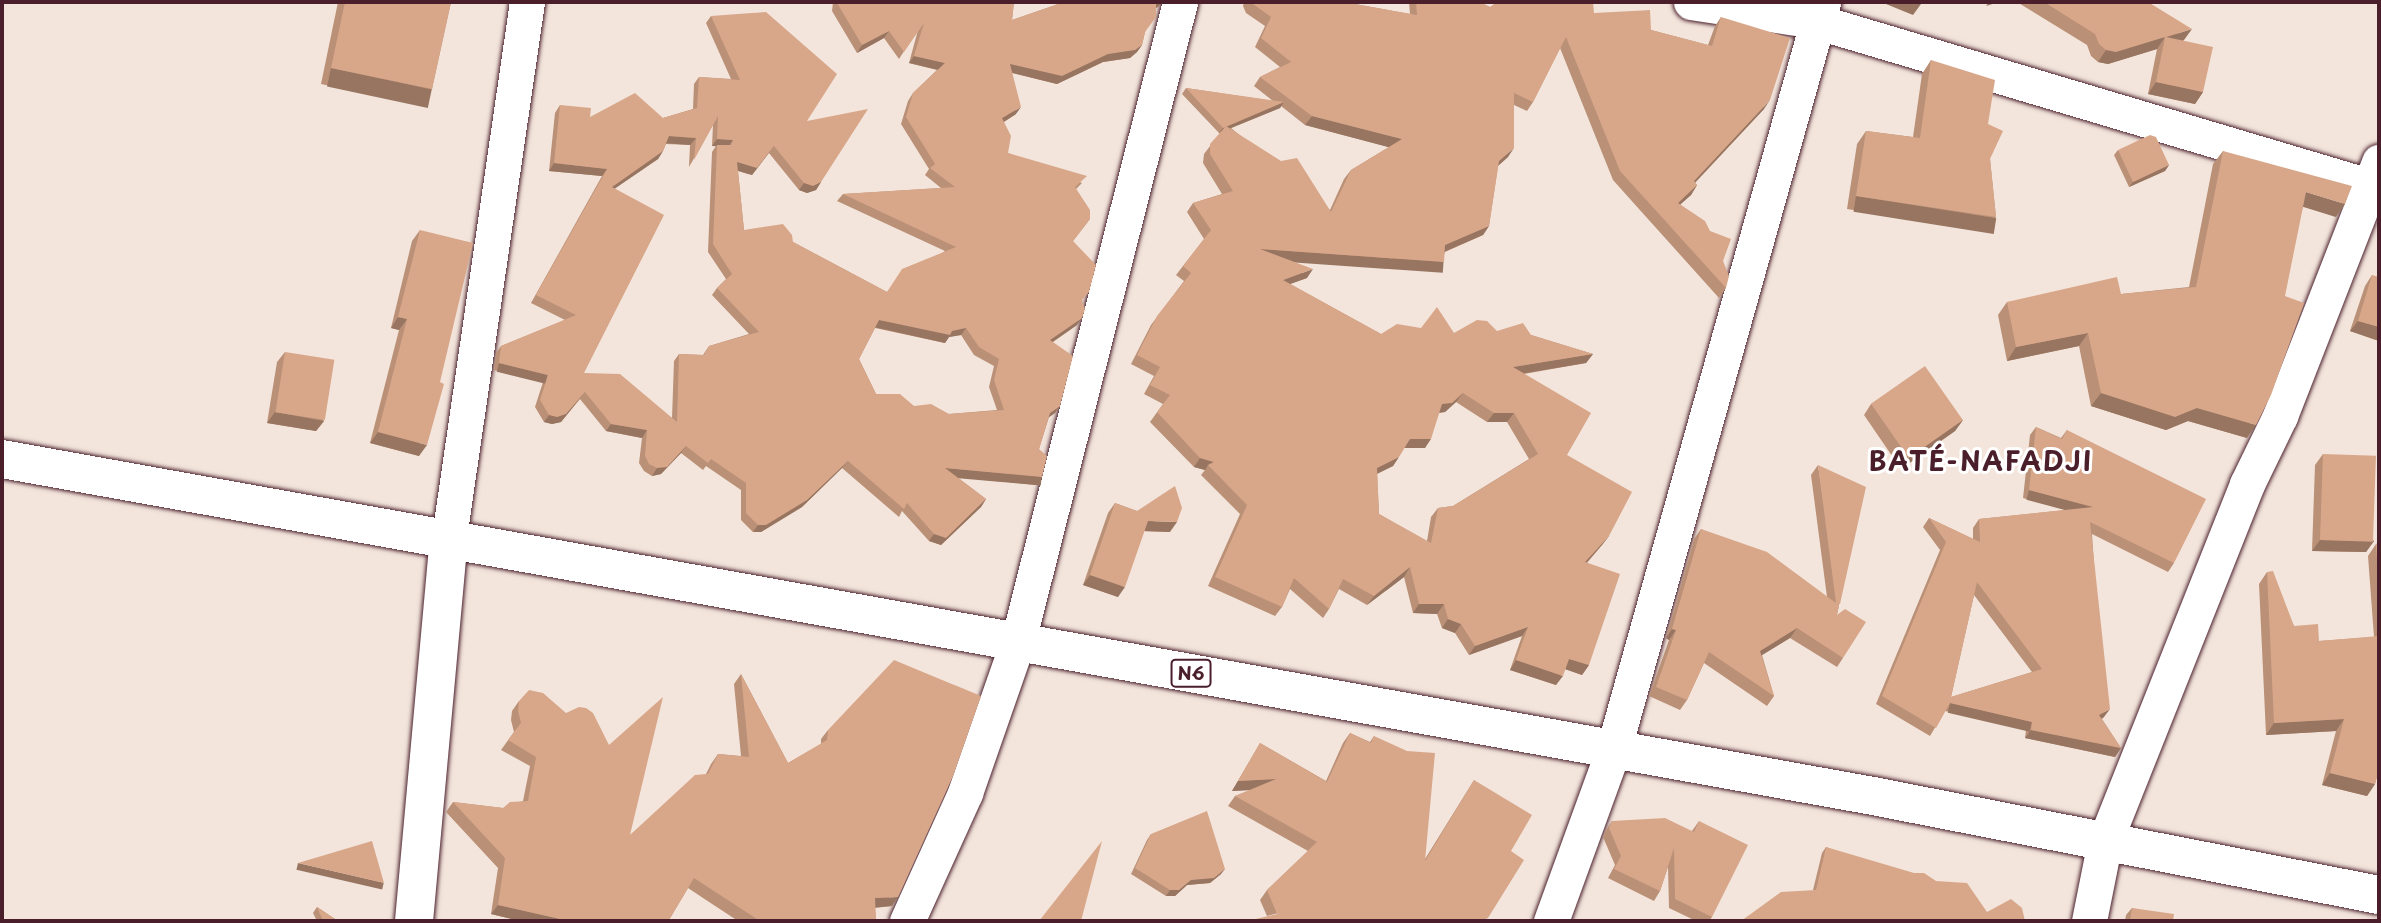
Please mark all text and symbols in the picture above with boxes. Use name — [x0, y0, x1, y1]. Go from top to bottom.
district label: BATÉ-NAFADJI — [1870, 445, 2092, 477]
road number: N6 — [1170, 658, 1212, 688]

